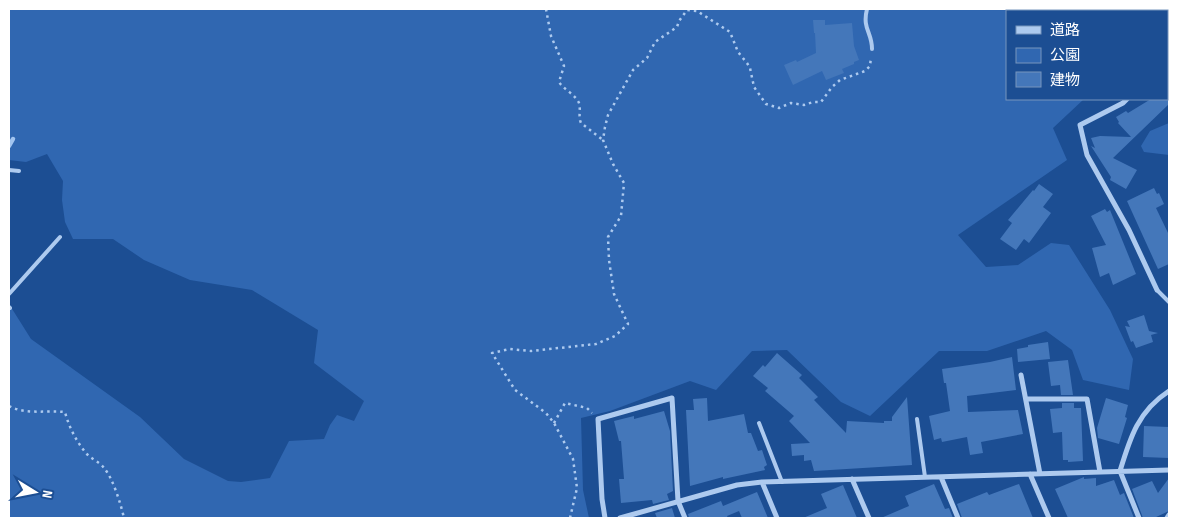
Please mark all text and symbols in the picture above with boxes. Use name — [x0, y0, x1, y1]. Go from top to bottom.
legend — [1006, 10, 1168, 100]
text: 道路 — [1050, 21, 1080, 40]
text: 公園 — [1050, 46, 1080, 65]
text: 建物 — [1050, 71, 1080, 90]
north arrow — [10, 467, 60, 517]
text: N — [38, 489, 56, 499]

